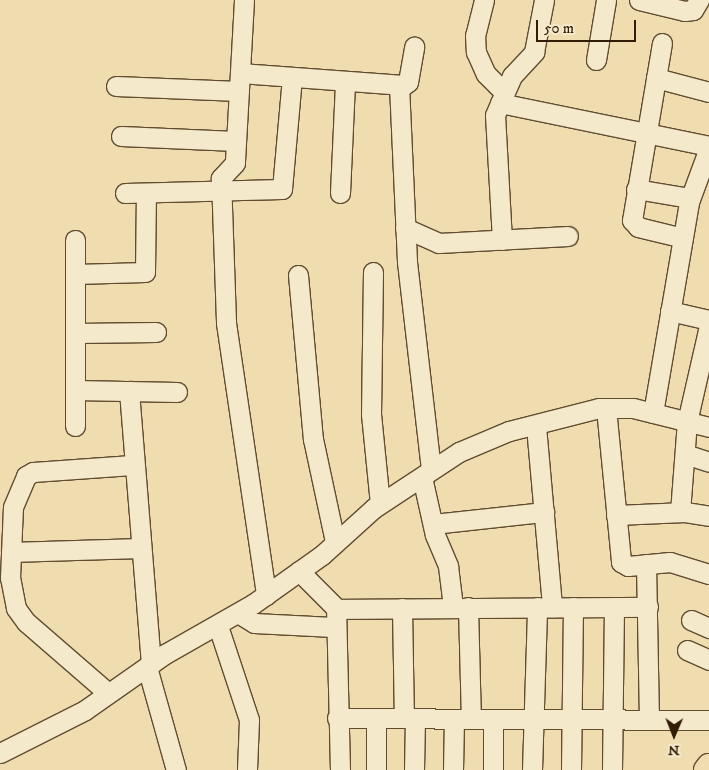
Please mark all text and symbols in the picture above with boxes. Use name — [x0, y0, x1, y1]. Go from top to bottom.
scale bar — [539, 10, 639, 42]
text: 50 m — [544, 19, 574, 38]
north arrow — [649, 710, 699, 760]
text: N — [668, 741, 680, 759]

